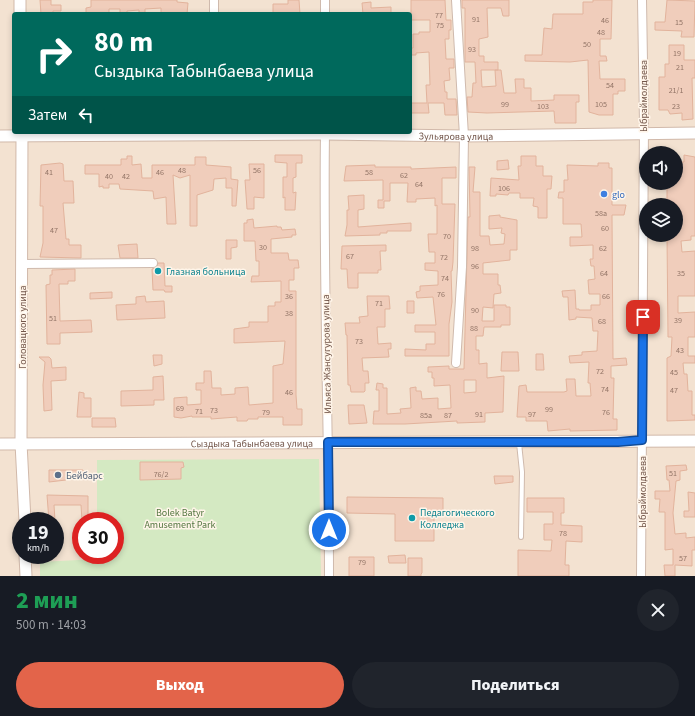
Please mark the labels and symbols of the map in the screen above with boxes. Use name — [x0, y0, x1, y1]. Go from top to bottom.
house number: 77 — [435, 10, 443, 21]
house number: 91 — [472, 14, 480, 25]
house number: 46 — [601, 15, 609, 26]
house number: 15 — [675, 17, 683, 28]
house number: 75 — [436, 20, 444, 31]
house number: 48 — [597, 27, 605, 38]
house number: 50 — [583, 39, 591, 50]
house number: 93 — [468, 44, 476, 55]
house number: 19 — [673, 48, 681, 59]
street label: Ыбраймолдаева — [637, 60, 651, 132]
house number: 21 — [676, 62, 684, 73]
house number: 54 — [606, 80, 614, 91]
house number: 21/1 — [669, 85, 683, 96]
house number: 99 — [501, 99, 509, 110]
house number: 105 — [595, 99, 607, 110]
house number: 103 — [537, 101, 549, 112]
house number: 23 — [672, 101, 680, 112]
street label: Зульярова улица — [419, 129, 493, 144]
house number: 48 — [178, 165, 186, 176]
house number: 56 — [253, 165, 261, 176]
house number: 41 — [45, 167, 53, 178]
house number: 46 — [156, 167, 164, 178]
house number: 58 — [365, 167, 373, 178]
house number: 62 — [400, 170, 408, 181]
house number: 40 — [105, 171, 113, 182]
house number: 42 — [122, 171, 130, 182]
house number: 64 — [415, 179, 423, 190]
house number: 106 — [498, 183, 510, 194]
place label: glo — [612, 188, 625, 202]
marker: glo — [599, 189, 609, 199]
house number: 58а — [595, 208, 607, 219]
house number: 60 — [601, 223, 609, 234]
house number: 47 — [50, 225, 58, 236]
house number: 70 — [443, 231, 451, 242]
house number: 30 — [259, 242, 267, 253]
house number: 98 — [471, 243, 479, 254]
house number: 62 — [599, 243, 607, 254]
house number: 67 — [346, 251, 354, 262]
house number: 72 — [440, 252, 448, 263]
house number: 96 — [471, 261, 479, 272]
place label: Глазная больница — [166, 265, 246, 279]
marker: Глазная больница — [153, 266, 163, 276]
house number: 64 — [600, 268, 608, 279]
house number: 35 — [677, 268, 685, 279]
house number: 74 — [441, 273, 449, 284]
street label: Головацкого улица — [16, 285, 30, 369]
house number: 76 — [437, 289, 445, 300]
house number: 36 — [285, 291, 293, 302]
house number: 66 — [602, 291, 610, 302]
street label: Ильяса Жансугурова улица — [319, 294, 335, 414]
house number: 71 — [375, 298, 383, 309]
pin — [626, 300, 660, 334]
house number: 90 — [471, 305, 479, 316]
house number: 38 — [285, 308, 293, 319]
house number: 51 — [49, 313, 57, 324]
house number: 39 — [674, 315, 682, 326]
house number: 68 — [598, 316, 606, 327]
house number: 88 — [470, 323, 478, 334]
house number: 73 — [355, 336, 363, 347]
house number: 43 — [676, 345, 684, 356]
house number: 72 — [596, 366, 604, 377]
house number: 45 — [670, 367, 678, 378]
house number: 74 — [601, 384, 609, 395]
house number: 47 — [670, 385, 678, 396]
house number: 46 — [285, 387, 293, 398]
house number: 69 — [176, 403, 184, 414]
house number: 99 — [545, 404, 553, 415]
house number: 73 — [210, 405, 218, 416]
house number: 71 — [195, 406, 203, 417]
house number: 79 — [262, 407, 270, 418]
house number: 76 — [602, 407, 610, 418]
house number: 91 — [475, 409, 483, 420]
house number: 97 — [528, 409, 536, 420]
house number: 85а — [420, 410, 432, 421]
house number: 87 — [444, 410, 452, 421]
street label: Сыздыка Табынбаева улица — [191, 437, 313, 451]
street label: Ыбраймолдаева — [636, 456, 650, 528]
house number: 51 — [669, 468, 677, 479]
place label: Бейбарс — [66, 469, 103, 483]
house number: 76/2 — [154, 469, 168, 480]
marker: Бейбарс — [53, 470, 63, 480]
park label: Bolek Batyr Amusement Park — [144, 506, 216, 532]
place label: Педагогического Колледжа — [420, 506, 495, 532]
position arrow — [308, 509, 350, 551]
speed limit sign: 30 — [72, 512, 124, 564]
marker: Педагогического Колледжа — [407, 513, 417, 523]
house number: 78 — [559, 528, 567, 539]
house number: 57 — [679, 553, 687, 564]
house number: 79 — [358, 557, 366, 568]

